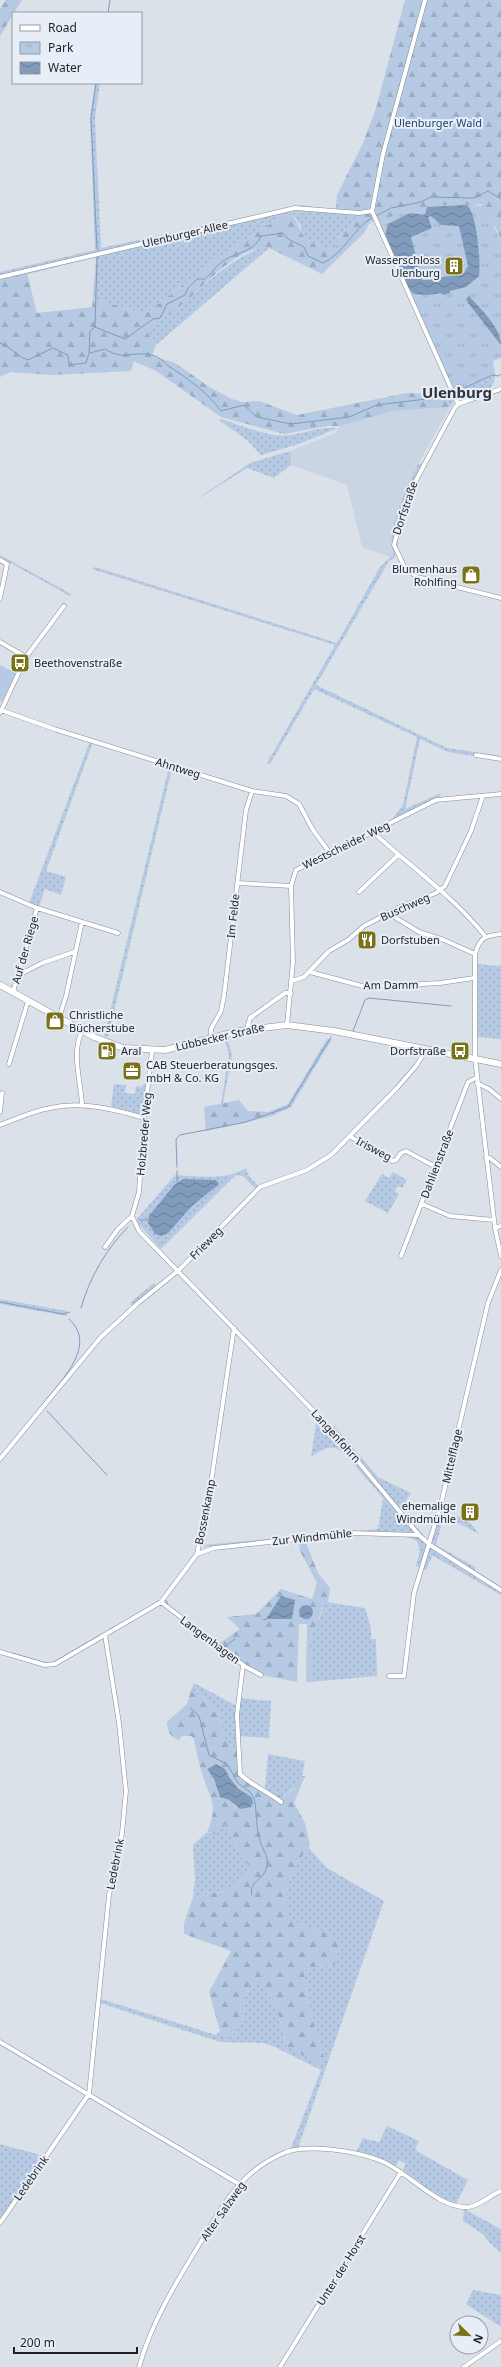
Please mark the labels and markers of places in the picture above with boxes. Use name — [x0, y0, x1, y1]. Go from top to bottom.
place label: Wasserschloss Ulenburg — [365, 252, 440, 280]
building icon: Wasserschloss Ulenburg — [443, 255, 465, 277]
place label: Blumenhaus Rohlfing — [392, 561, 457, 589]
shop icon: Blumenhaus Rohlfing — [460, 564, 482, 586]
bus stop icon: Beethovenstraße — [9, 652, 31, 674]
place label: Beethovenstraße — [34, 655, 122, 670]
restaurant icon: Dorfstuben — [356, 929, 378, 951]
place label: Dorfstuben — [381, 932, 440, 947]
place label: Christliche Bücherstube — [69, 1007, 135, 1035]
shop icon: Christliche Bücherstube — [44, 1010, 66, 1032]
fuel station icon: Aral — [96, 1040, 118, 1062]
bus stop icon: Dorfstraße — [449, 1040, 471, 1062]
place label: Aral — [121, 1043, 141, 1058]
place label: Dorfstraße — [390, 1043, 446, 1058]
place label: CAB Steuerberatungsges. mbH & Co. KG — [146, 1057, 278, 1085]
office icon: CAB Steuerberatungsges. mbH & Co. KG — [121, 1060, 143, 1082]
place label: ehemalige Windmühle — [396, 1498, 456, 1526]
building icon: ehemalige Windmühle — [459, 1501, 481, 1523]

